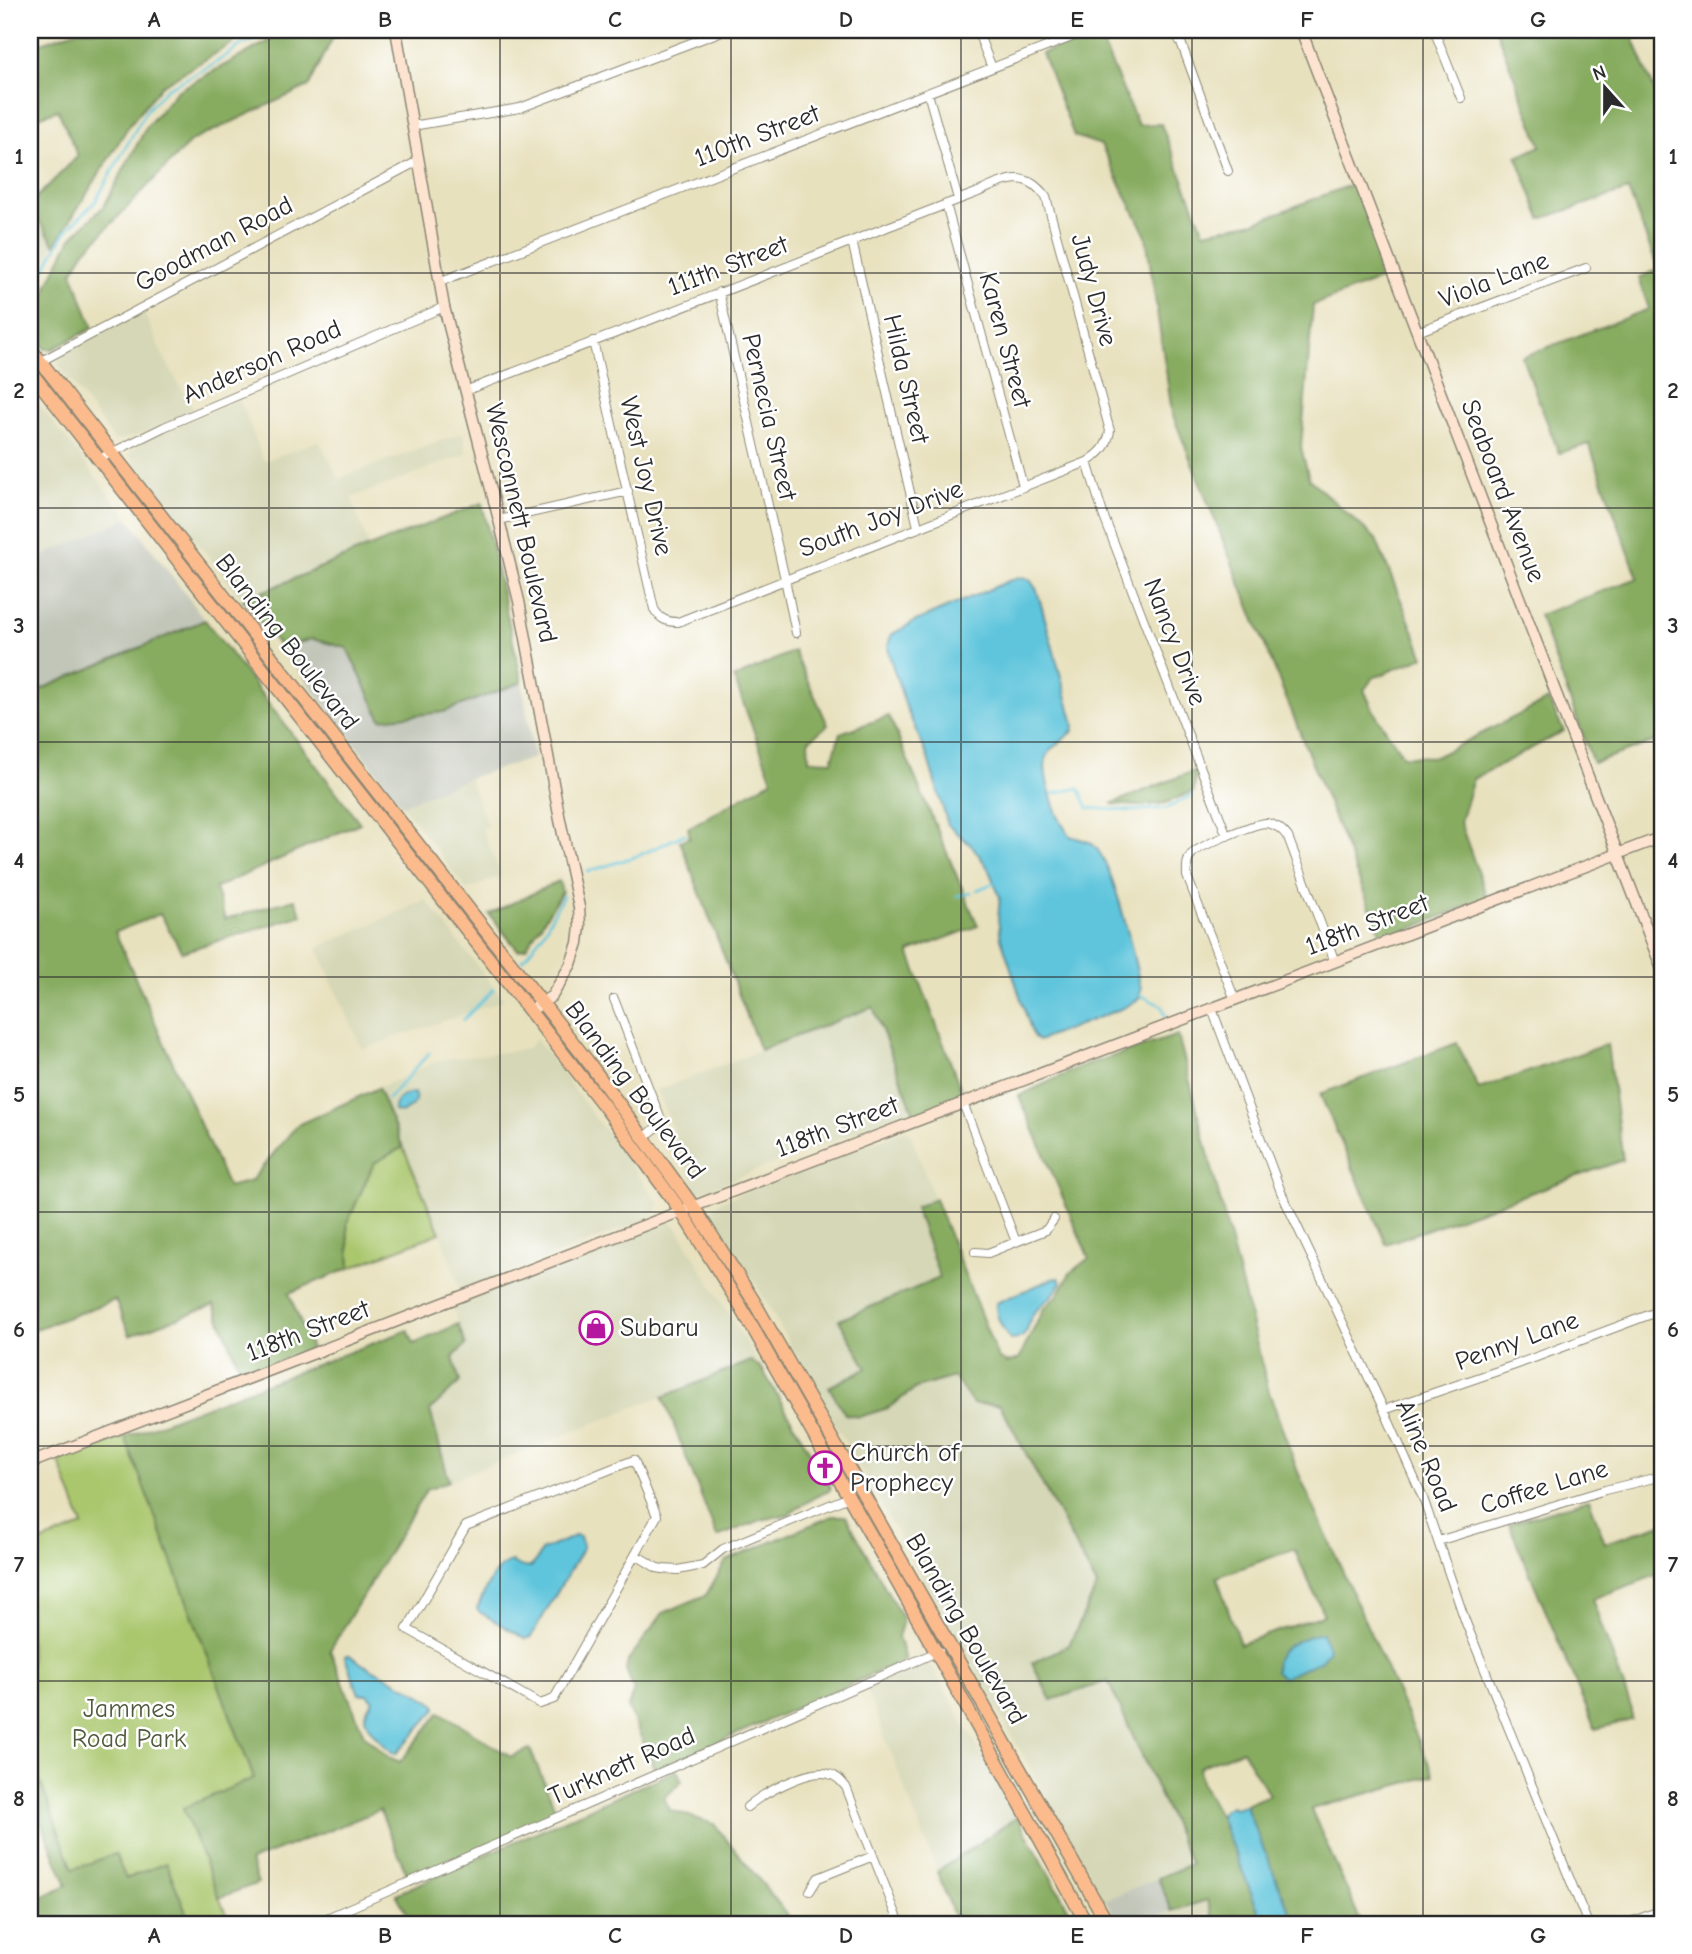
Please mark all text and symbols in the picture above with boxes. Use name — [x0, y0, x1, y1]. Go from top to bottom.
text: A — [148, 6, 161, 33]
text: B — [378, 6, 392, 33]
text: C — [608, 6, 622, 33]
text: D — [839, 6, 853, 33]
text: E — [1070, 6, 1084, 33]
text: F — [1300, 6, 1314, 33]
text: G — [1530, 6, 1546, 33]
north arrow — [1570, 52, 1640, 122]
text: N — [1590, 61, 1609, 86]
street label: 110th Street — [690, 98, 825, 174]
text: 1 — [14, 143, 24, 170]
text: 1 — [1668, 143, 1678, 170]
street label: Goodman Road — [130, 190, 298, 298]
street label: 111th Street — [664, 229, 794, 303]
street label: Judy Drive — [1065, 230, 1123, 350]
street label: Viola Lane — [1435, 245, 1553, 315]
street label: Karen Street — [973, 269, 1038, 413]
street label: Hilda Street — [877, 312, 936, 448]
street label: Anderson Road — [178, 314, 346, 410]
street label: Pernecia Street — [735, 331, 803, 505]
text: 2 — [13, 377, 25, 404]
text: 2 — [1667, 377, 1679, 404]
street label: West Joy Drive — [613, 393, 679, 559]
street label: Seaboard Avenue — [1454, 396, 1552, 586]
street label: Wesconnett Boulevard — [479, 400, 563, 646]
street label: South Joy Drive — [795, 474, 967, 564]
street label: Blanding Boulevard — [209, 548, 365, 736]
street label: Nancy Drive — [1137, 574, 1213, 710]
text: 3 — [13, 612, 25, 639]
text: 3 — [1667, 612, 1679, 639]
text: 4 — [14, 847, 25, 874]
text: 4 — [1668, 847, 1679, 874]
street label: 118th Street — [1301, 887, 1434, 962]
street label: Blanding Boulevard — [558, 995, 712, 1185]
text: 5 — [13, 1081, 25, 1108]
text: 5 — [1667, 1081, 1679, 1108]
street label: 118th Street — [771, 1089, 904, 1164]
street label: 118th Street — [242, 1293, 375, 1368]
street label: Penny Lane — [1451, 1305, 1583, 1377]
shop icon: Subaru — [577, 1309, 615, 1347]
place label: Subaru — [620, 1313, 699, 1343]
text: 6 — [13, 1316, 25, 1343]
text: 6 — [1667, 1316, 1679, 1343]
street label: Aline Road — [1389, 1395, 1463, 1517]
place label: Church of Prophecy — [850, 1438, 961, 1498]
church icon: Church of Prophecy — [806, 1449, 844, 1487]
street label: Coffee Lane — [1477, 1453, 1611, 1521]
street label: Blanding Boulevard — [899, 1528, 1033, 1730]
text: 7 — [14, 1551, 25, 1578]
text: 7 — [1668, 1551, 1679, 1578]
park label: Jammes Road Park — [72, 1694, 187, 1754]
street label: Turknett Road — [544, 1720, 700, 1812]
text: 8 — [13, 1785, 25, 1812]
text: 8 — [1667, 1785, 1679, 1812]
text: A — [148, 1922, 161, 1949]
text: B — [378, 1922, 392, 1949]
text: C — [608, 1922, 622, 1949]
text: D — [839, 1922, 853, 1949]
text: E — [1070, 1922, 1084, 1949]
text: F — [1300, 1922, 1314, 1949]
text: G — [1530, 1922, 1546, 1949]

